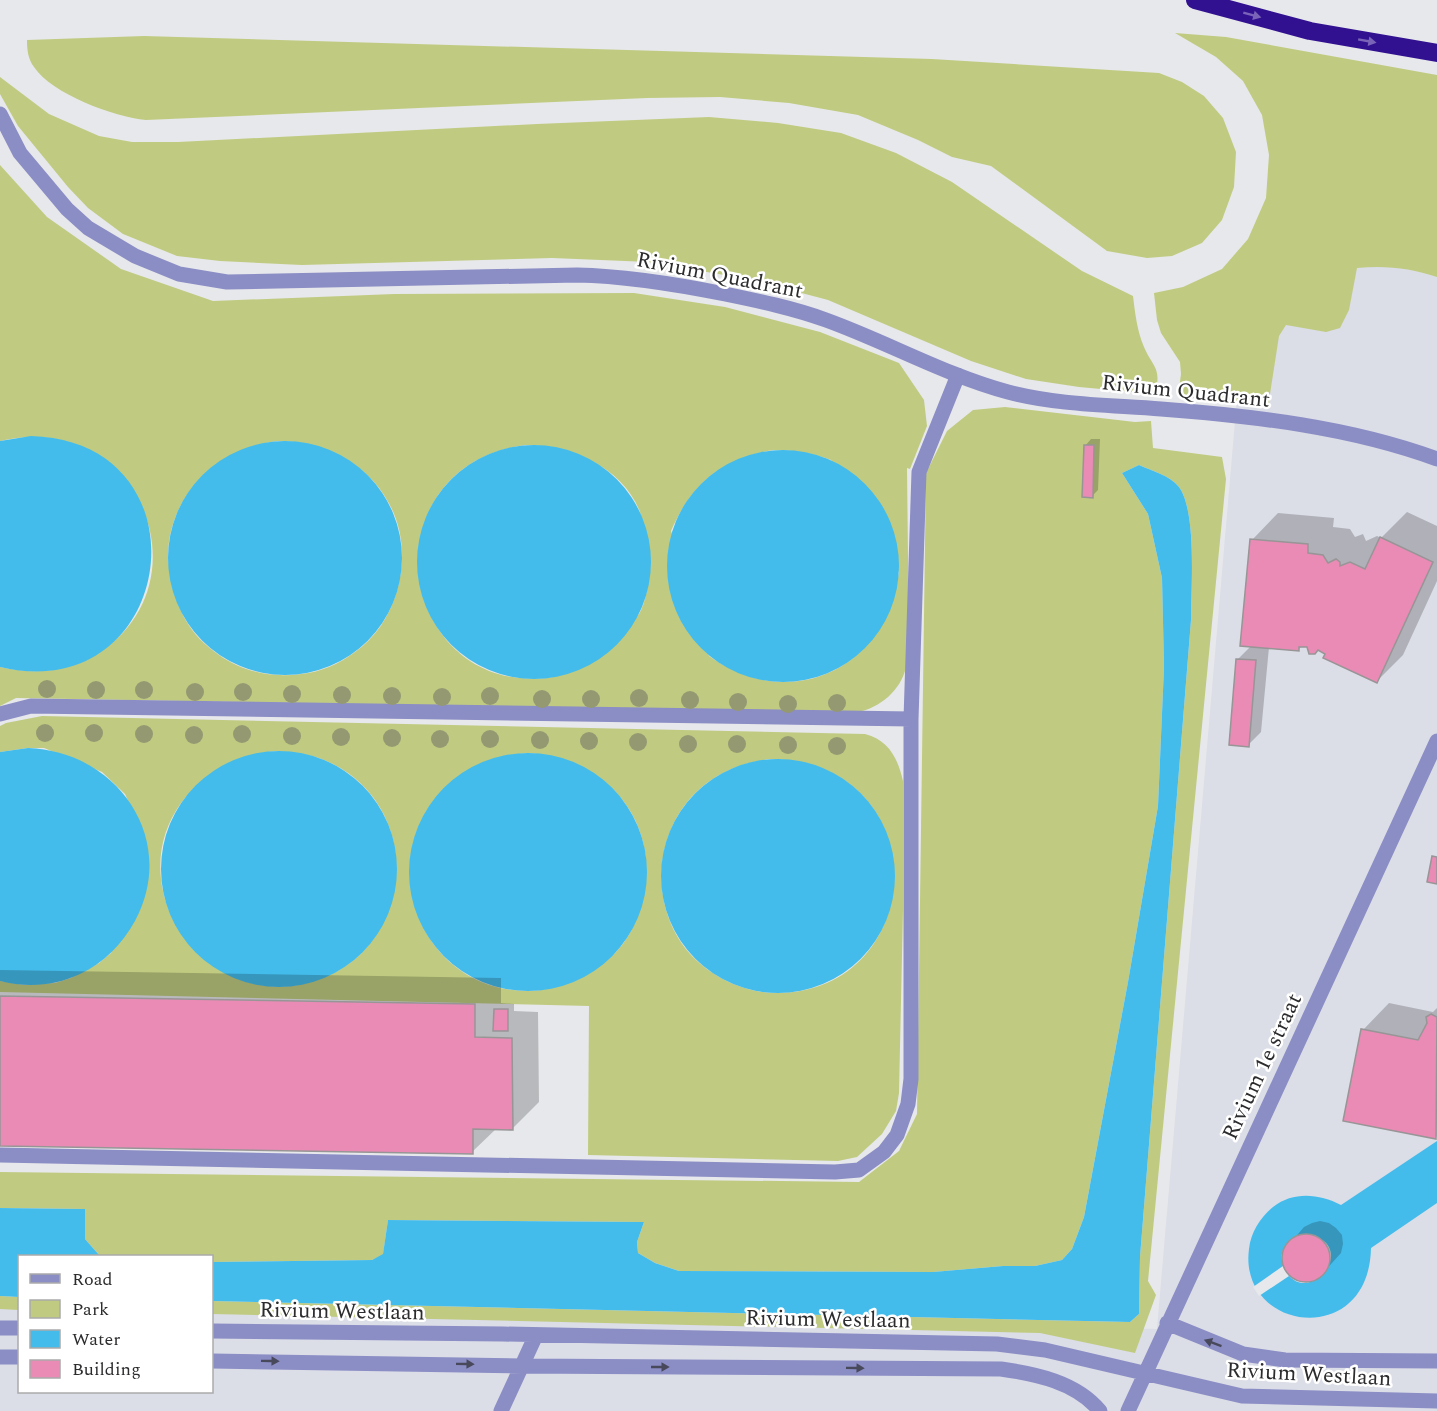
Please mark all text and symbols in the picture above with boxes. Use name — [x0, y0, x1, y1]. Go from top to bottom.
one-way arrow — [1243, 11, 1261, 20]
one-way arrow — [1358, 36, 1377, 45]
street label: Rivium Quadrant — [634, 243, 806, 308]
street label: Rivium Quadrant — [1100, 366, 1272, 417]
street label: Rivium 1e straat — [1214, 988, 1311, 1145]
legend — [18, 1255, 213, 1393]
text: Road — [72, 1266, 113, 1293]
street label: Rivium Westlaan — [259, 1294, 425, 1329]
text: Park — [72, 1296, 109, 1323]
street label: Rivium Westlaan — [745, 1302, 911, 1337]
text: Water — [72, 1326, 120, 1353]
one-way arrow — [1204, 1337, 1222, 1347]
street label: Rivium Westlaan — [1226, 1354, 1392, 1395]
text: Building — [72, 1356, 141, 1383]
one-way arrow — [260, 1356, 279, 1366]
one-way arrow — [455, 1360, 474, 1369]
one-way arrow — [650, 1362, 669, 1372]
one-way arrow — [845, 1363, 864, 1373]

